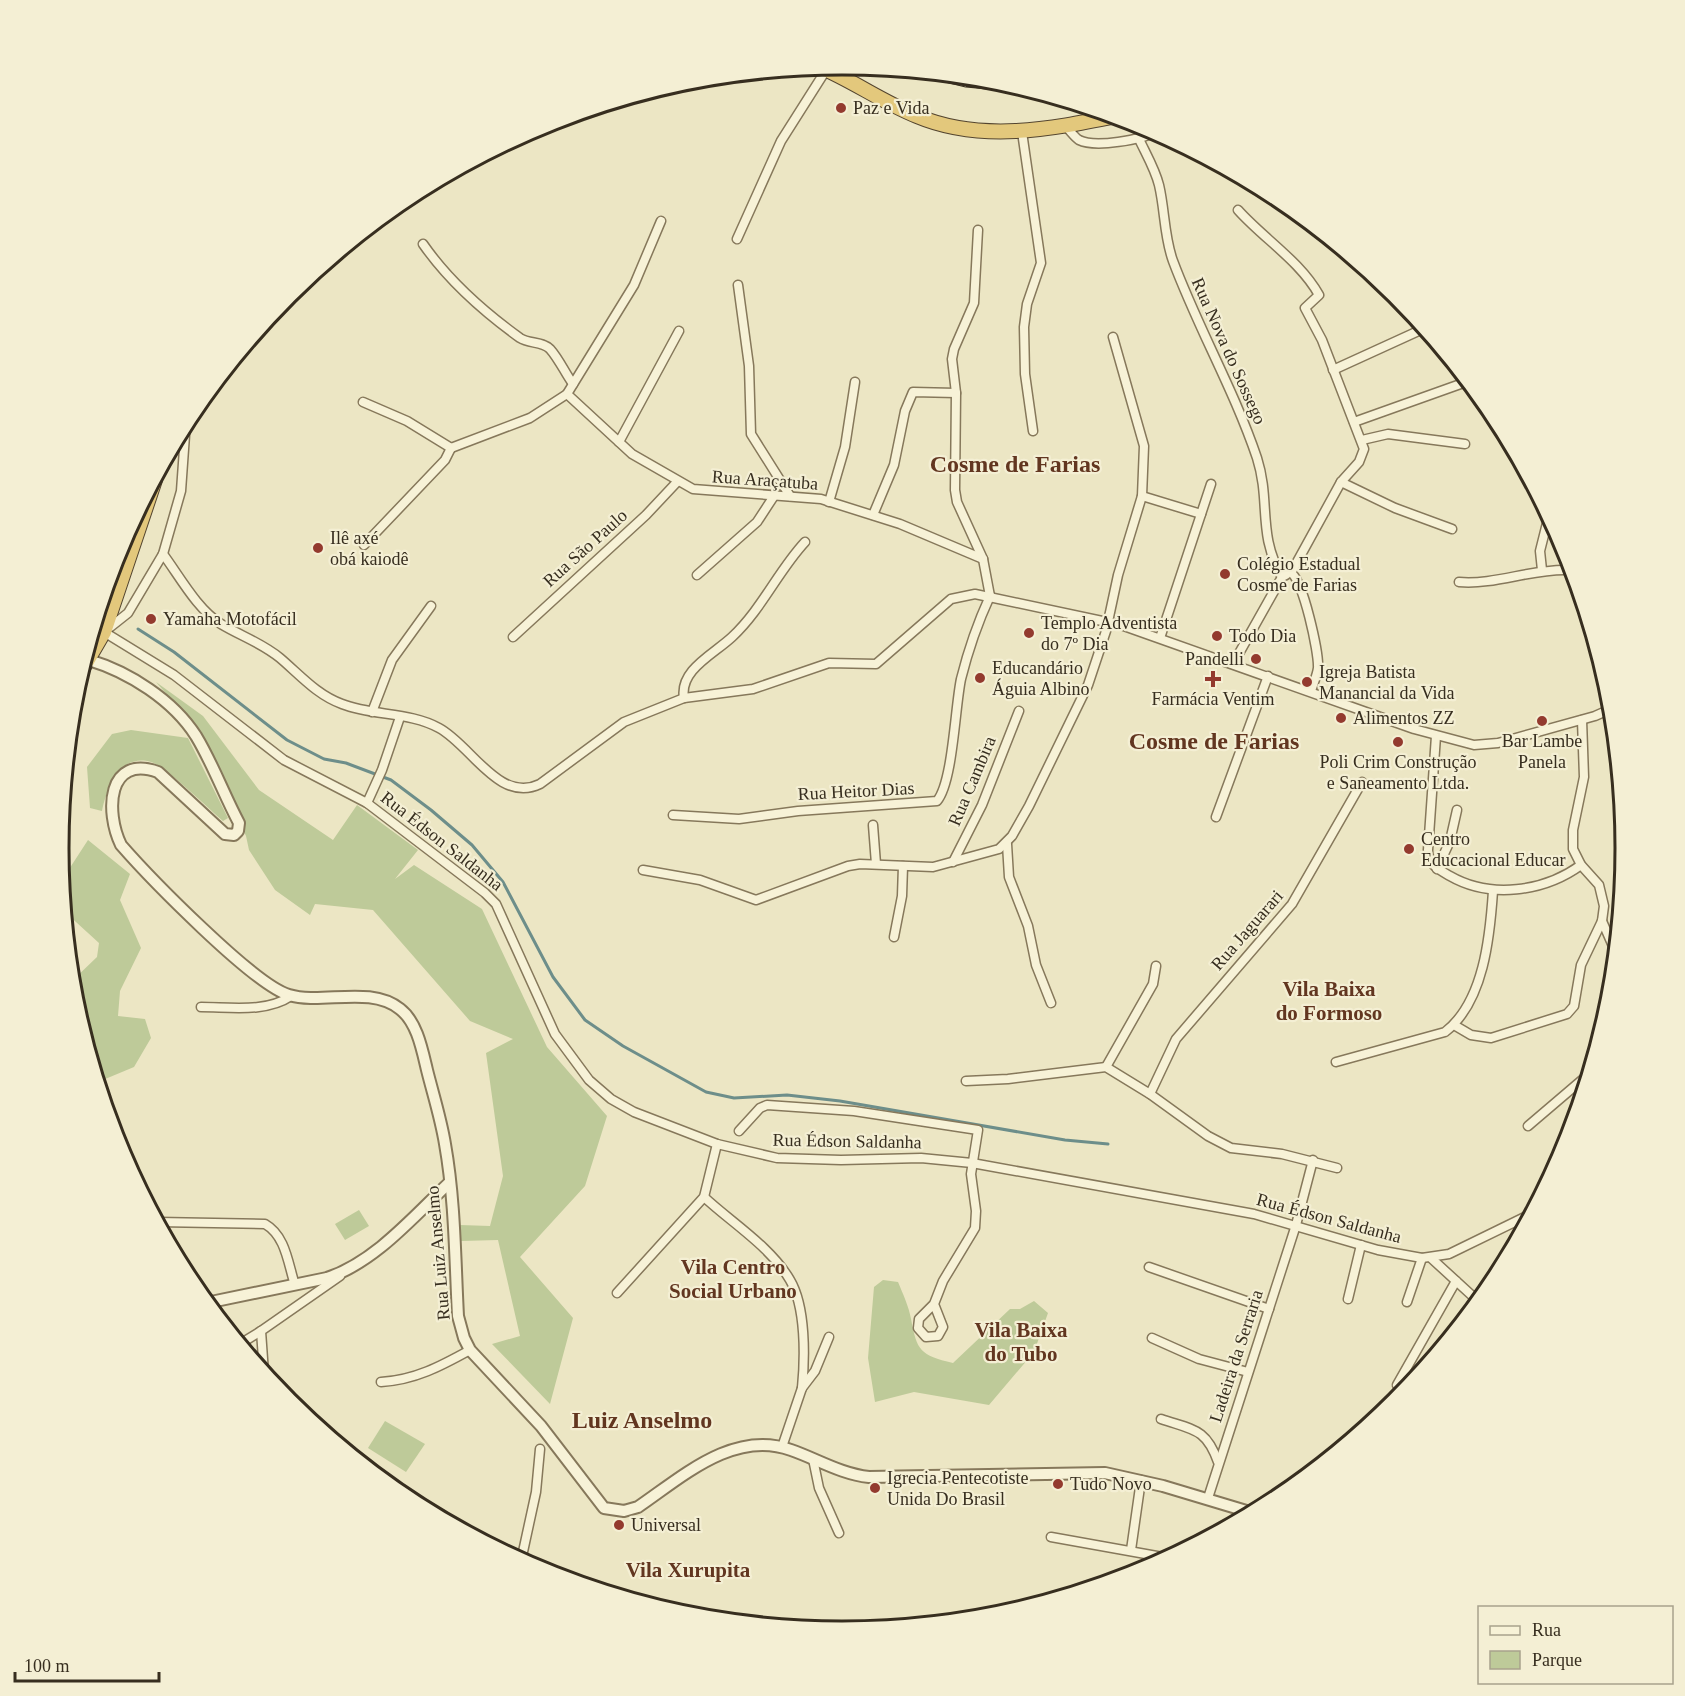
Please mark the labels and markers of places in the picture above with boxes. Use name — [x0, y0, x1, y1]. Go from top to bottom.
place label: Paz e Vida — [853, 98, 930, 118]
marker: Paz e Vida — [834, 101, 848, 115]
place label: Ilê axé obá kaiodê — [330, 528, 408, 569]
marker: Ilê axé obá kaiodê — [311, 541, 325, 555]
place label: Colégio Estadual Cosme de Farias — [1237, 554, 1360, 595]
marker: Colégio Estadual Cosme de Farias — [1218, 567, 1232, 581]
place label: Yamaha Motofácil — [163, 609, 297, 629]
marker: Yamaha Motofácil — [144, 612, 158, 626]
place label: Templo Adventista do 7º Dia — [1041, 613, 1177, 654]
marker: Templo Adventista do 7º Dia — [1022, 626, 1036, 640]
place label: Todo Dia — [1229, 626, 1296, 646]
marker: Todo Dia — [1210, 629, 1224, 643]
place label: Pandelli — [1185, 649, 1244, 669]
marker: Pandelli — [1249, 652, 1263, 666]
place label: Educandário Águia Albino — [992, 658, 1090, 699]
place label: Igreja Batista Manancial da Vida — [1319, 662, 1455, 703]
marker: Educandário Águia Albino — [973, 671, 987, 685]
marker: Farmácia Ventim — [1206, 672, 1220, 686]
marker: Igreja Batista Manancial da Vida — [1300, 675, 1314, 689]
place label: Farmácia Ventim — [1151, 689, 1275, 709]
place label: Alimentos ZZ — [1353, 708, 1455, 728]
marker: Alimentos ZZ — [1334, 711, 1348, 725]
marker: Bar Lambe Panela — [1535, 714, 1549, 728]
place label: Bar Lambe Panela — [1502, 731, 1582, 772]
marker: Poli Crim Construção e Saneamento Ltda. — [1391, 735, 1405, 749]
place label: Poli Crim Construção e Saneamento Ltda. — [1320, 752, 1477, 793]
place label: Centro Educacional Educar — [1421, 829, 1565, 870]
marker: Centro Educacional Educar — [1402, 842, 1416, 856]
place label: Igrecia Pentecotiste Unida Do Brasil — [887, 1468, 1028, 1509]
place label: Tudo Novo — [1070, 1474, 1152, 1494]
marker: Tudo Novo — [1051, 1477, 1065, 1491]
marker: Igrecia Pentecotiste Unida Do Brasil — [868, 1481, 882, 1495]
place label: Universal — [631, 1515, 701, 1535]
marker: Universal — [612, 1518, 626, 1532]

